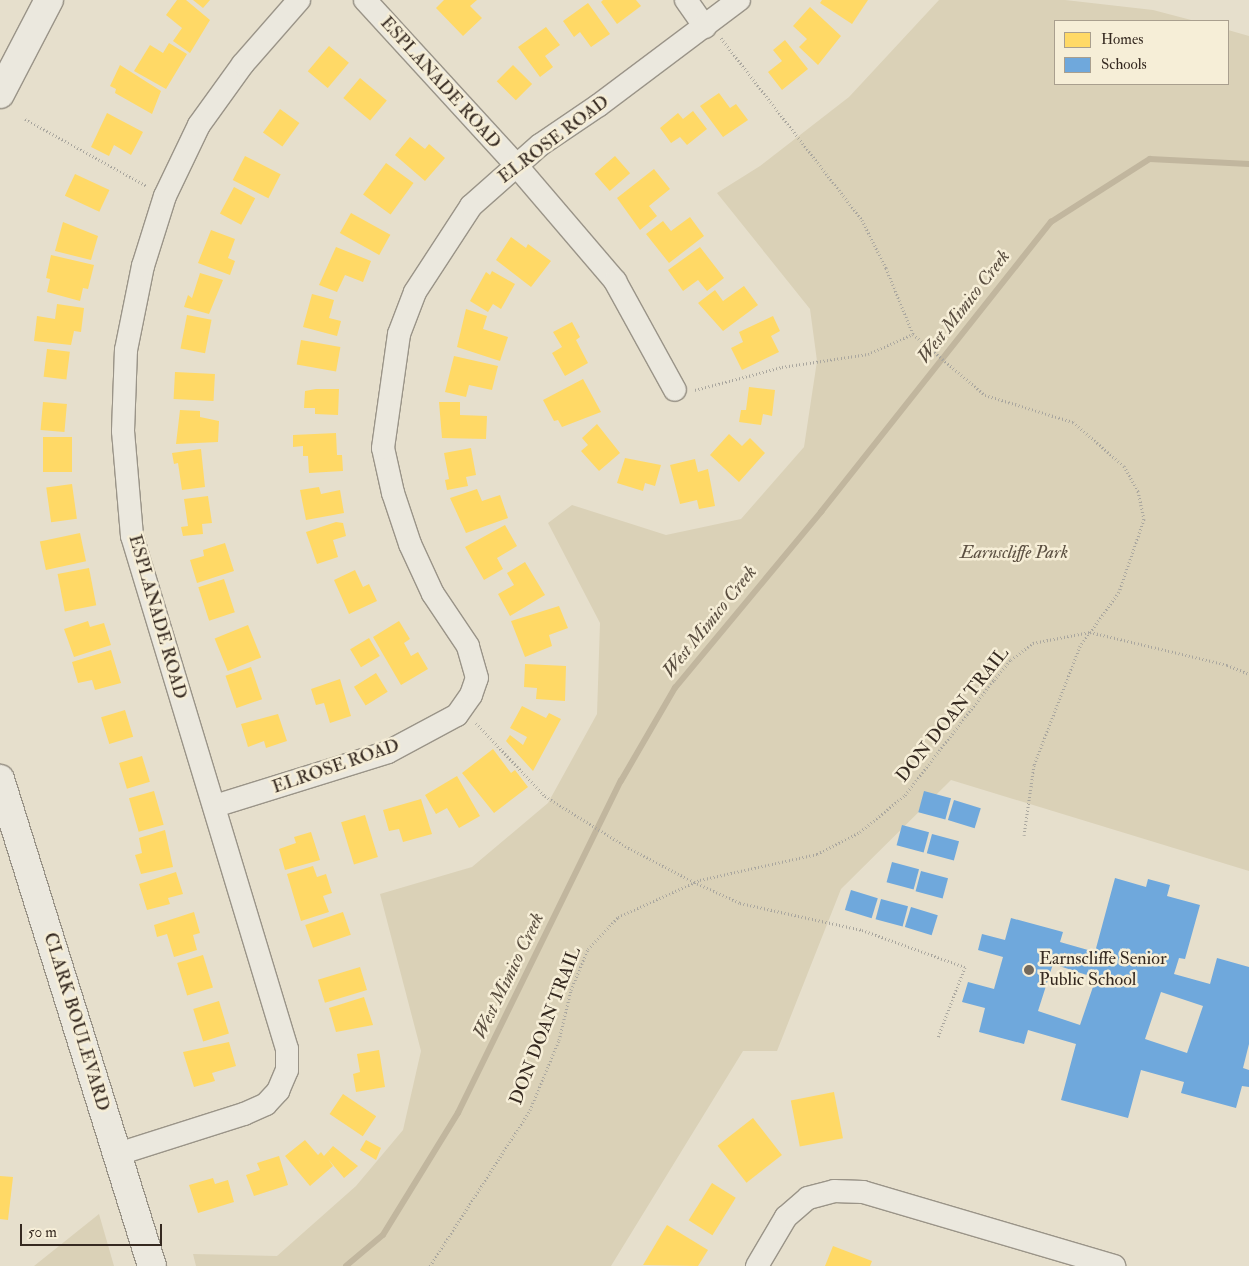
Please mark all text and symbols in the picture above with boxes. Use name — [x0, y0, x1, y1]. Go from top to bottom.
street label: ESPLANADE ROAD — [375, 13, 505, 153]
legend — [1054, 20, 1229, 85]
text: Homes — [1101, 30, 1143, 49]
text: Schools — [1101, 55, 1147, 74]
street label: ELROSE ROAD — [494, 91, 614, 189]
water label: West Mimico Creek — [913, 246, 1015, 368]
street label: ESPLANADE ROAD — [123, 532, 191, 702]
park label: Earnscliffe Park — [960, 542, 1068, 564]
water label: West Mimico Creek — [658, 561, 762, 683]
street label: DON DOAN TRAIL — [892, 643, 1014, 787]
street label: ELROSE ROAD — [270, 735, 402, 799]
water label: West Mimico Creek — [469, 909, 549, 1043]
street label: CLARK BOULEVARD — [39, 930, 113, 1114]
street label: DON DOAN TRAIL — [506, 944, 586, 1108]
place label: Earnscliffe Senior Public School — [1039, 949, 1167, 992]
marker: Earnscliffe Senior Public School — [1023, 964, 1035, 976]
scale bar — [22, 1214, 165, 1246]
text: 50 m — [28, 1223, 57, 1242]

